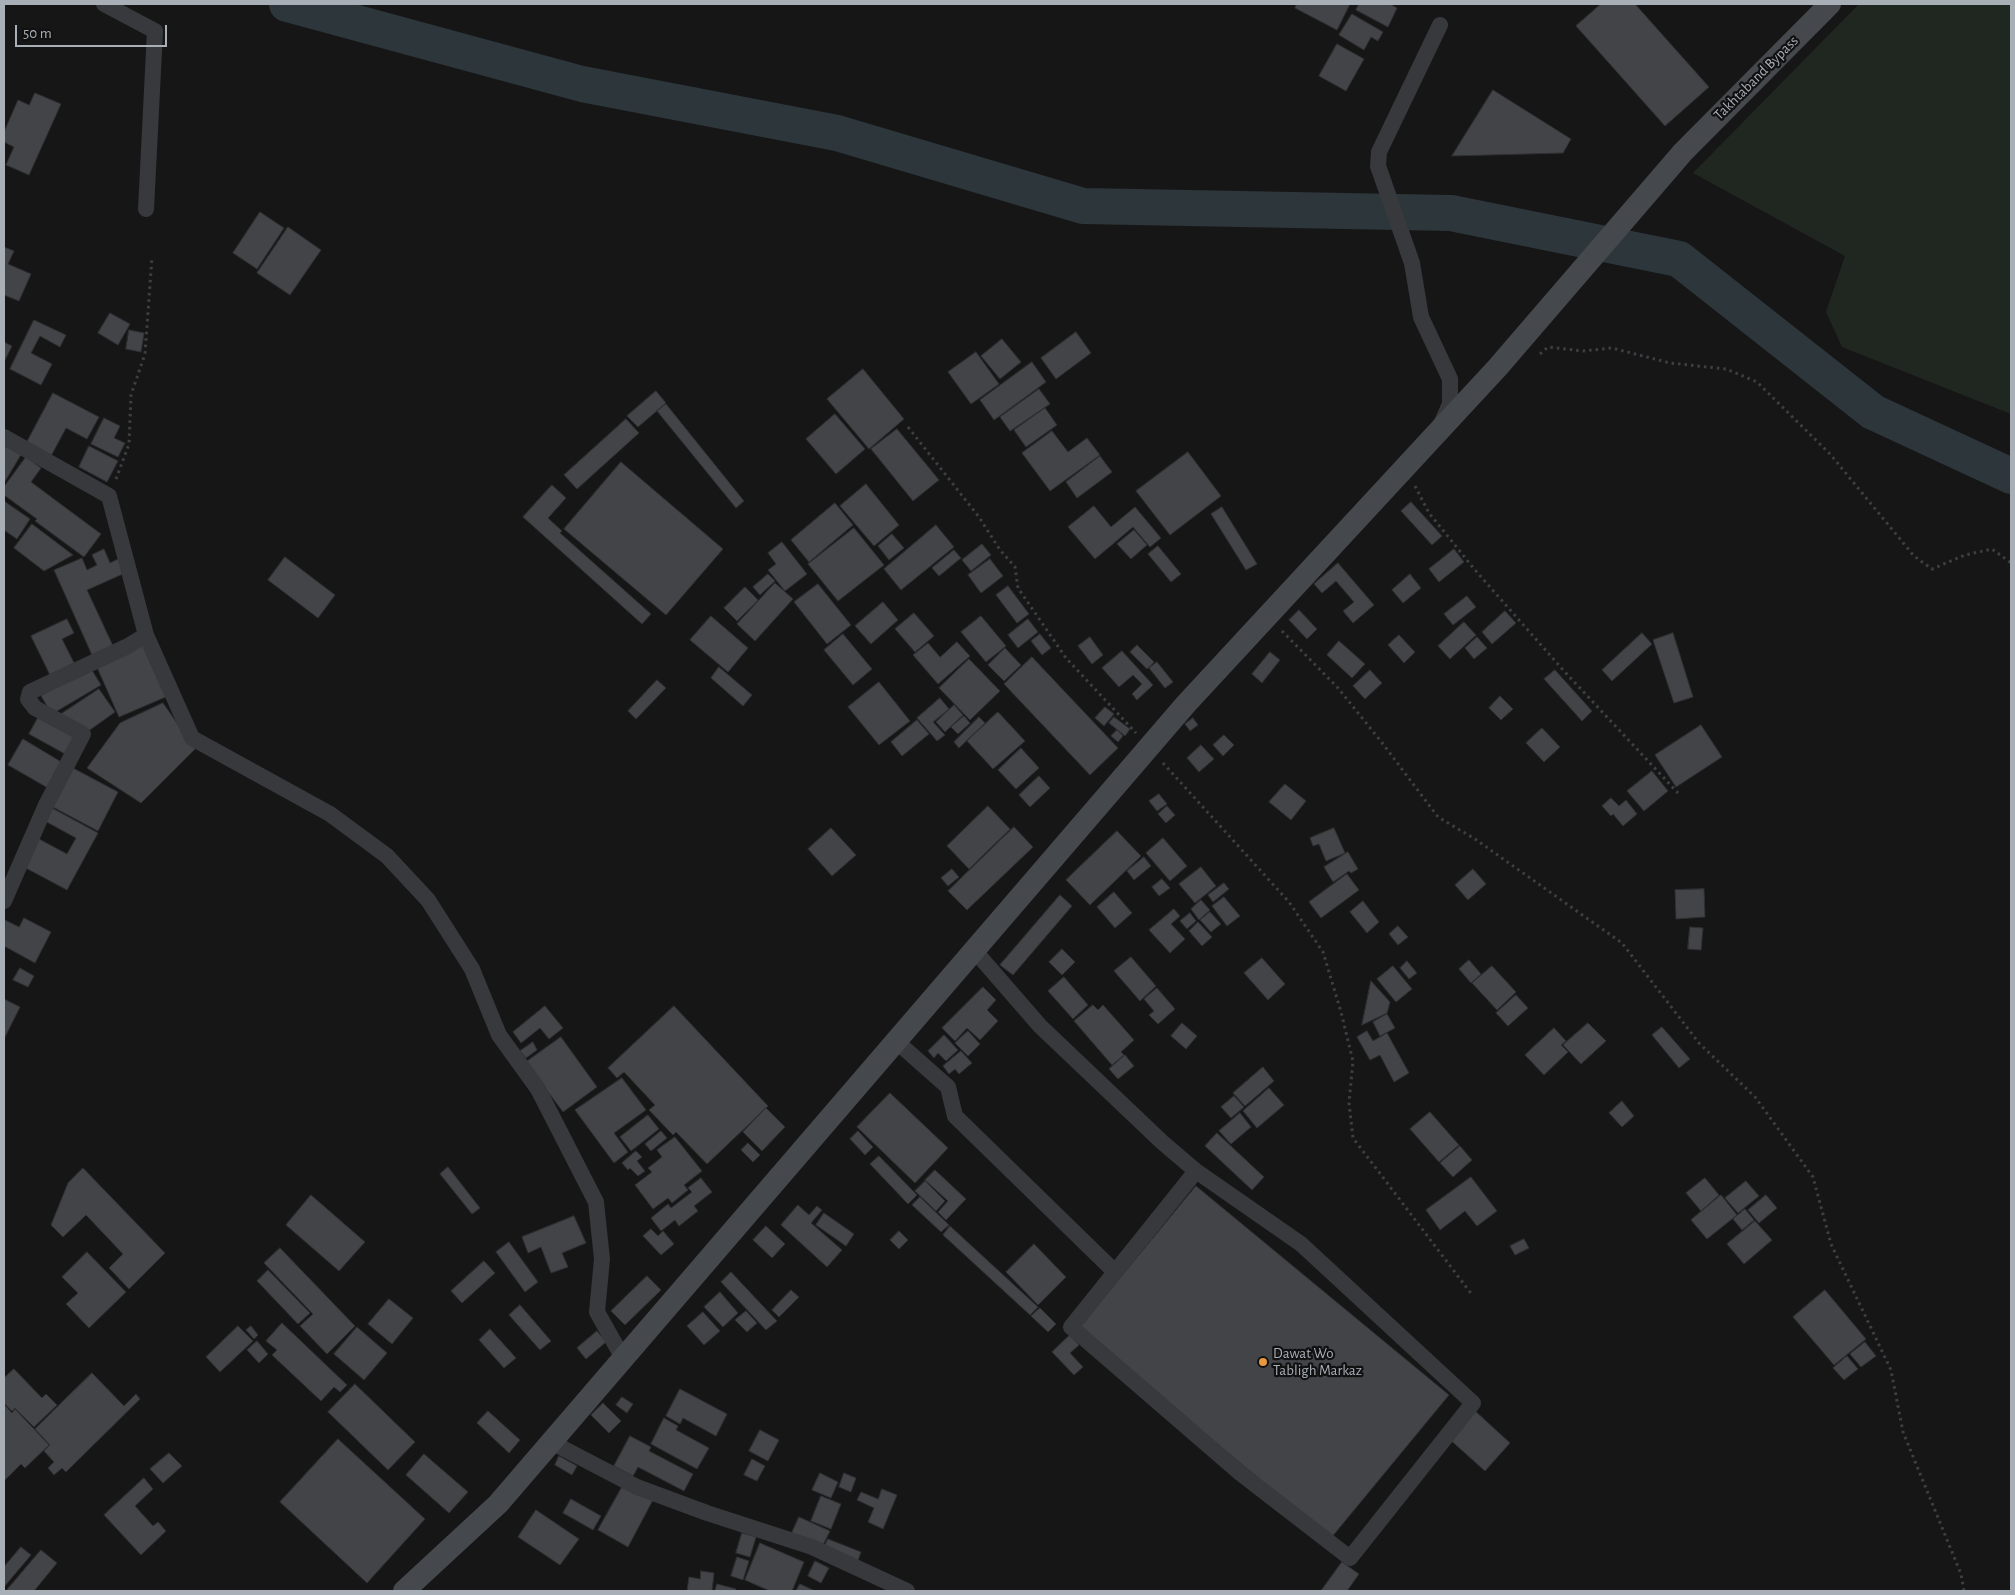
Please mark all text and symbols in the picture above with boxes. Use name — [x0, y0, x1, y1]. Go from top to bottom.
scale bar — [18, 15, 170, 47]
text: 50 m — [23, 26, 52, 41]
street label: Takhtaband Bypass — [1710, 32, 1802, 124]
place label: Dawat Wo Tabligh Markaz — [1273, 1344, 1362, 1379]
marker: Dawat Wo Tabligh Markaz — [1257, 1356, 1269, 1368]

